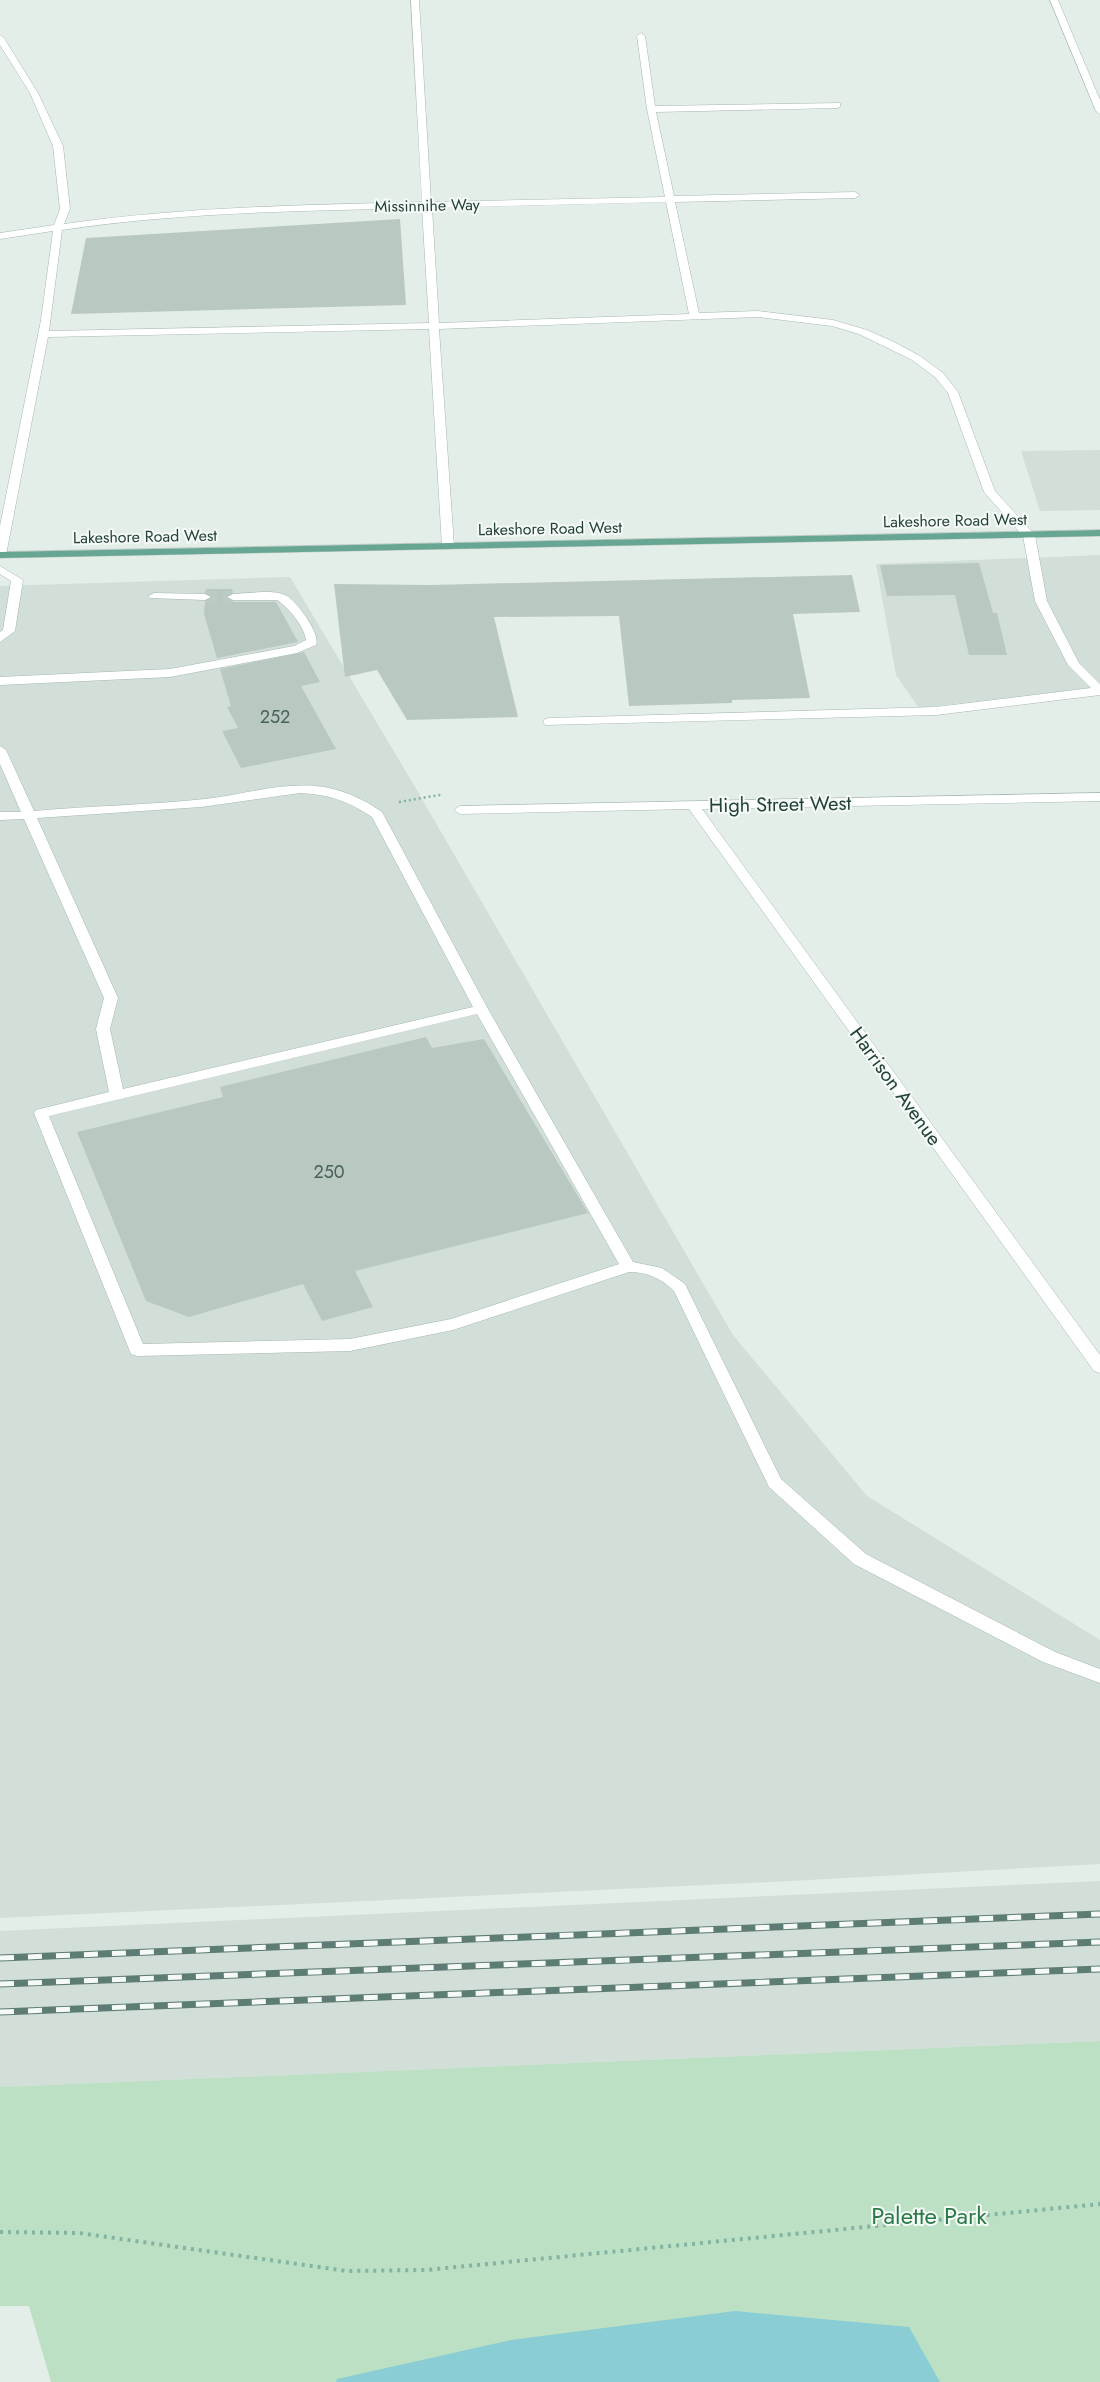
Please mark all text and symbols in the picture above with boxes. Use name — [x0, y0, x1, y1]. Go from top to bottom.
street label: Missinnihe Way — [374, 193, 481, 218]
street label: Lakeshore Road West — [883, 508, 1027, 533]
street label: Lakeshore Road West — [478, 516, 622, 541]
street label: Lakeshore Road West — [73, 524, 217, 549]
house number: 252 — [260, 704, 290, 730]
street label: High Street West — [709, 789, 852, 820]
street label: Harrison Avenue — [843, 1021, 949, 1152]
house number: 250 — [313, 1159, 345, 1185]
park label: Palette Park — [871, 2198, 987, 2233]

